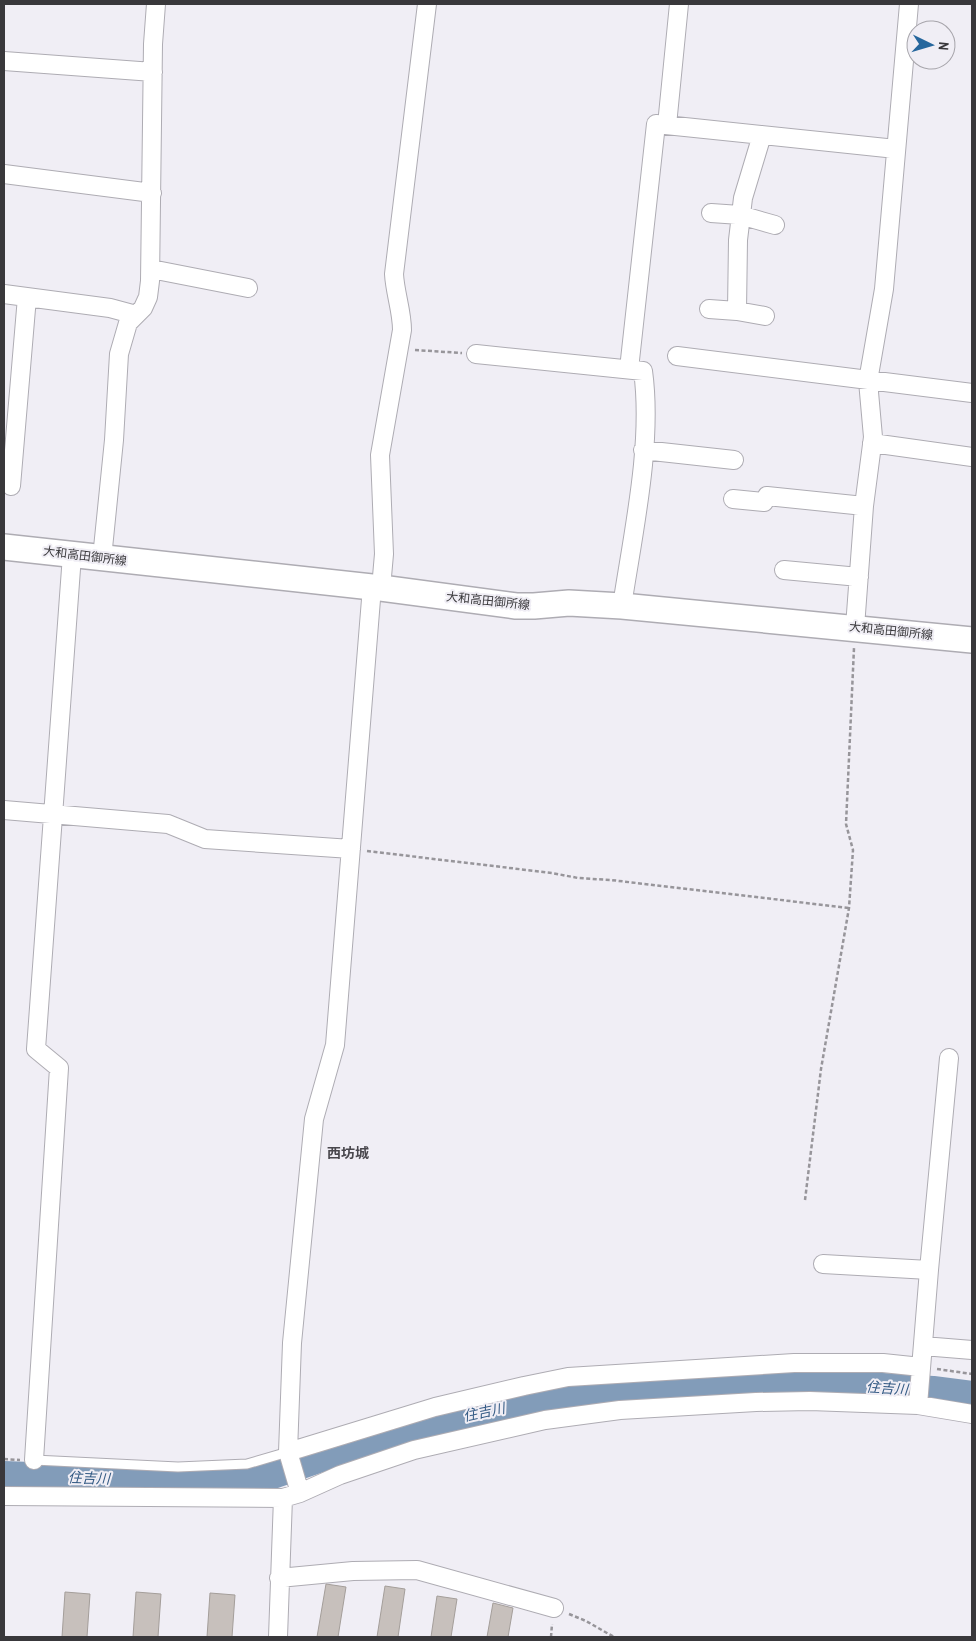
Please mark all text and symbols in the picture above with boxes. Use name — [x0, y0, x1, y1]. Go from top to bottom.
north arrow — [906, 20, 956, 70]
text: N — [935, 41, 953, 51]
street label: 大和高田御所線 — [42, 543, 128, 569]
street label: 大和高田御所線 — [445, 589, 531, 613]
street label: 大和高田御所線 — [848, 619, 934, 643]
district label: 西坊城 — [327, 1144, 369, 1162]
water label: 住吉川 — [865, 1378, 911, 1399]
water label: 住吉川 — [462, 1398, 508, 1425]
water label: 住吉川 — [68, 1468, 112, 1488]

